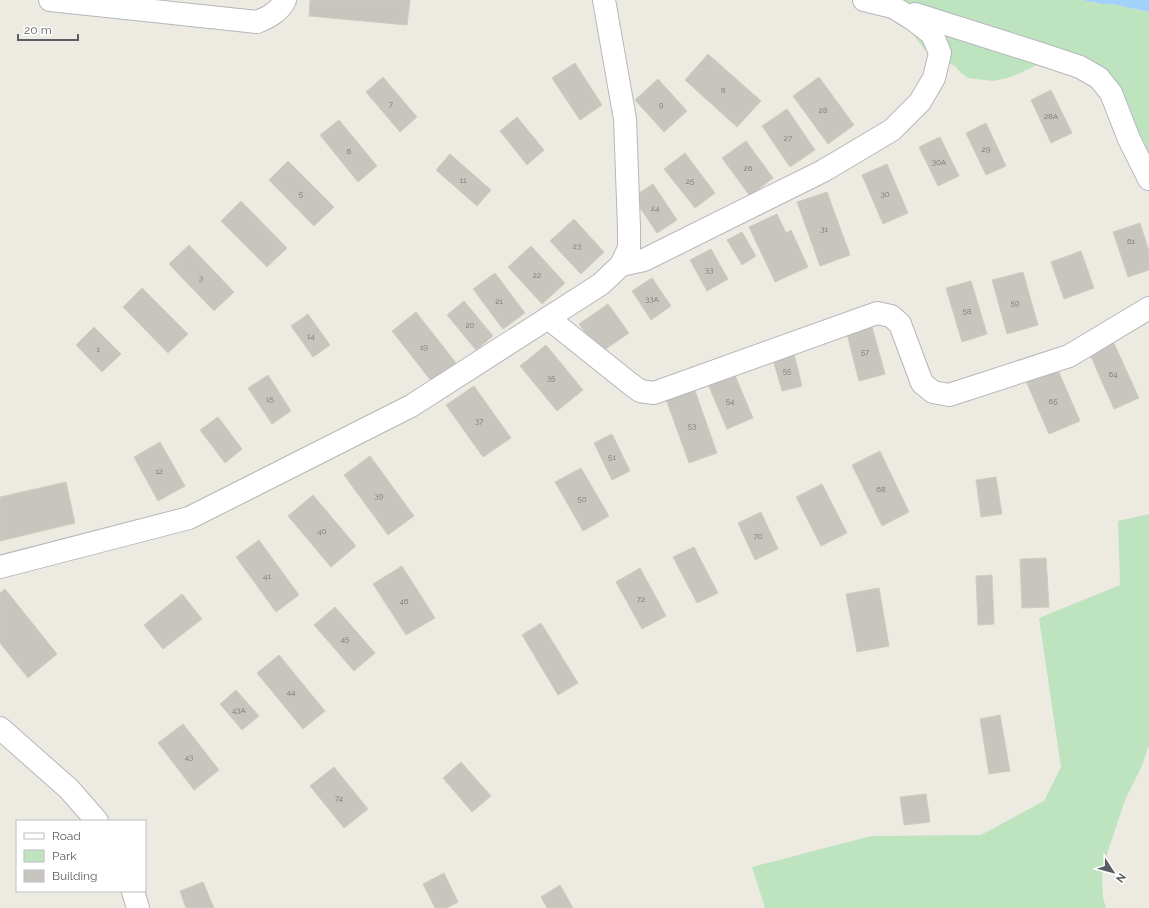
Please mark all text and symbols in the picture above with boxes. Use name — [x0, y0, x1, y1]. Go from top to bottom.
scale bar — [18, 16, 78, 42]
text: 20 m — [24, 23, 52, 37]
house number: 8 — [721, 85, 726, 95]
house number: 7 — [389, 99, 394, 109]
house number: 9 — [659, 100, 664, 110]
house number: 28 — [819, 105, 828, 115]
house number: 28А — [1044, 111, 1059, 121]
house number: 27 — [784, 133, 793, 143]
house number: 29 — [982, 144, 991, 154]
house number: 6 — [347, 146, 352, 156]
house number: 30А — [932, 157, 947, 167]
house number: 26 — [744, 163, 753, 173]
house number: 11 — [460, 175, 467, 185]
house number: 25 — [686, 176, 695, 186]
house number: 5 — [299, 189, 304, 199]
house number: 30 — [880, 189, 890, 199]
house number: 24 — [651, 203, 660, 213]
house number: 31 — [820, 224, 828, 234]
house number: 61 — [1127, 236, 1136, 246]
house number: 23 — [573, 241, 581, 251]
house number: 33 — [705, 265, 713, 275]
house number: 22 — [533, 270, 541, 280]
house number: 3 — [199, 273, 203, 283]
house number: 33А — [645, 294, 660, 304]
house number: 21 — [495, 296, 503, 306]
house number: 59 — [1010, 298, 1020, 308]
house number: 58 — [962, 306, 972, 316]
house number: 20 — [465, 320, 475, 330]
house number: 14 — [307, 331, 316, 341]
house number: 19 — [420, 342, 428, 352]
house number: 1 — [96, 344, 100, 354]
house number: 57 — [861, 347, 870, 357]
house number: 55 — [783, 366, 792, 376]
house number: 64 — [1108, 369, 1118, 379]
house number: 35 — [547, 373, 556, 383]
house number: 15 — [266, 394, 275, 404]
house number: 54 — [726, 396, 735, 406]
house number: 65 — [1048, 396, 1058, 406]
house number: 37 — [475, 416, 484, 426]
house number: 53 — [688, 421, 696, 431]
house number: 51 — [608, 452, 616, 462]
house number: 12 — [155, 466, 163, 476]
house number: 68 — [876, 484, 886, 494]
house number: 39 — [375, 491, 384, 501]
house number: 50 — [577, 494, 587, 504]
house number: 40 — [317, 526, 327, 536]
house number: 70 — [753, 531, 763, 541]
house number: 41 — [263, 571, 271, 581]
house number: 72 — [637, 594, 645, 604]
house number: 46 — [399, 596, 409, 606]
house number: 45 — [341, 634, 350, 644]
house number: 44 — [287, 687, 296, 697]
house number: 43А — [232, 705, 247, 715]
house number: 43 — [185, 752, 193, 762]
house number: 74 — [335, 793, 344, 803]
legend — [16, 820, 146, 892]
text: Road — [52, 829, 81, 843]
text: Park — [52, 849, 77, 863]
north arrow — [1093, 852, 1133, 892]
text: Building — [52, 869, 98, 883]
text: N — [1113, 870, 1128, 885]

